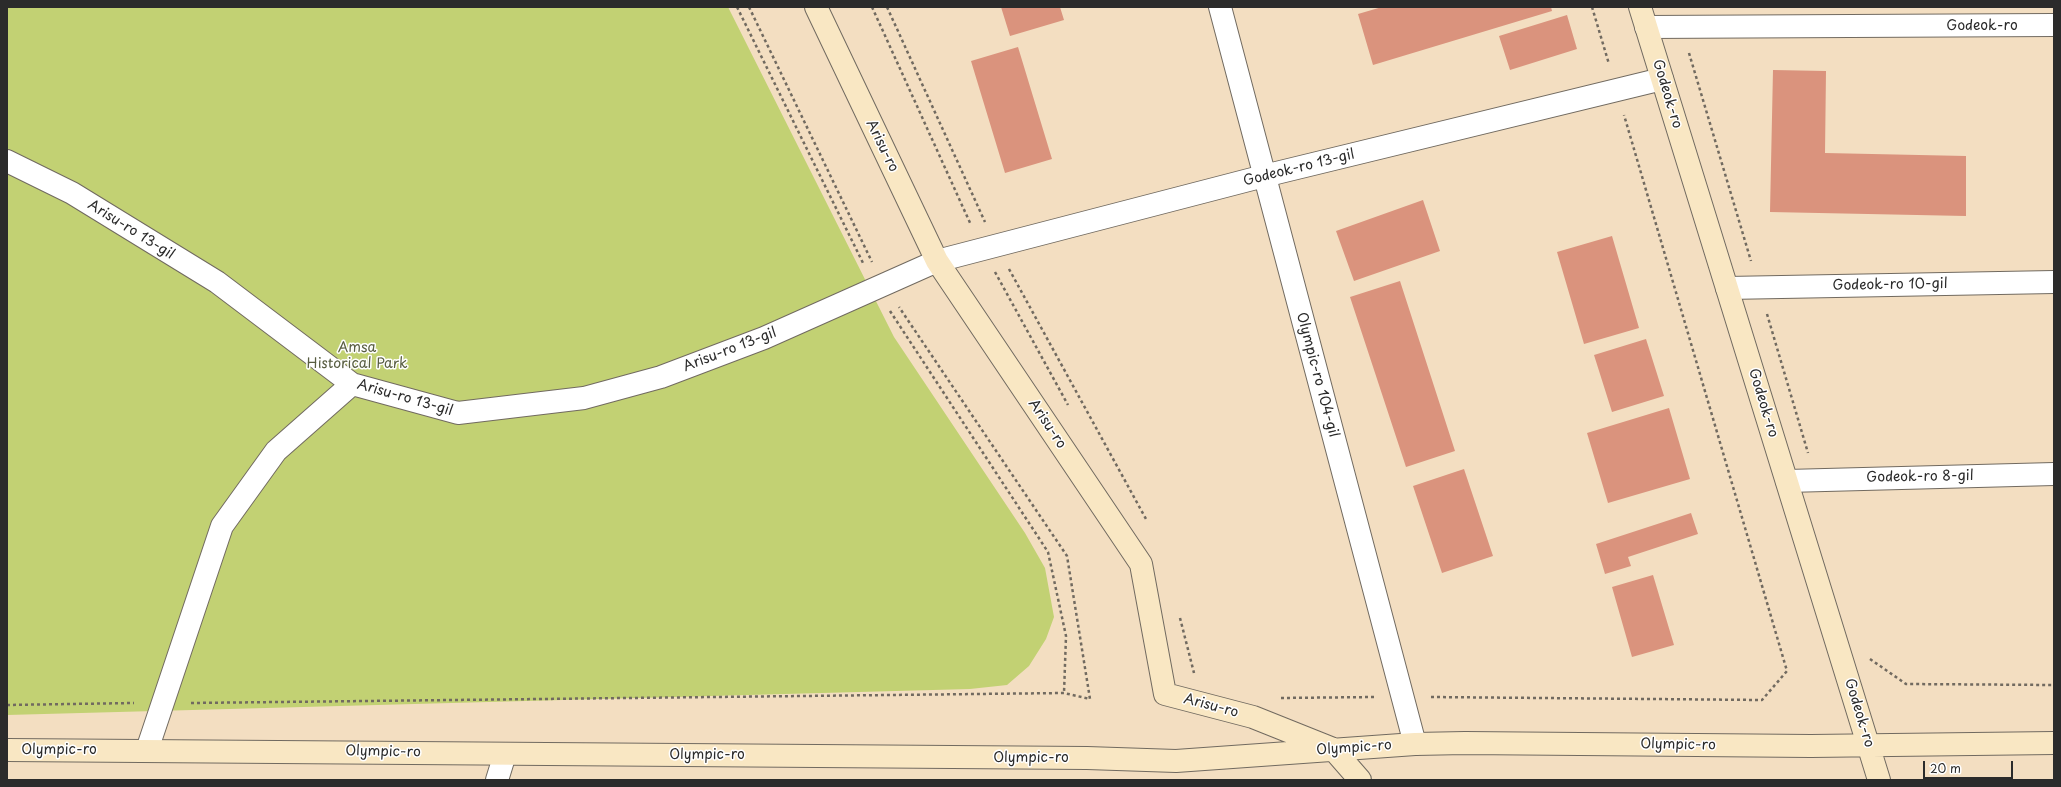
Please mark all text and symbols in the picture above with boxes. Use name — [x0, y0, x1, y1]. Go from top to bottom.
street label: Godeok-ro — [1946, 18, 2018, 34]
street label: Godeok-ro — [1649, 57, 1685, 131]
street label: Arisu-ro — [862, 117, 902, 175]
street label: Godeok-ro 13-gil — [1242, 146, 1356, 190]
street label: Arisu-ro 13-gil — [85, 197, 177, 263]
street label: Godeok-ro 10-gil — [1832, 276, 1948, 294]
street label: Olympic-ro 104-gil — [1292, 311, 1342, 439]
street label: Arisu-ro 13-gil — [681, 324, 779, 376]
park label: Amsa Historical Park — [307, 340, 407, 372]
street label: Godeok-ro — [1745, 366, 1781, 440]
street label: Arisu-ro 13-gil — [355, 376, 455, 420]
street label: Arisu-ro — [1024, 396, 1070, 452]
street label: Godeok-ro 8-gil — [1866, 468, 1974, 486]
street label: Godeok-ro — [1841, 676, 1877, 750]
street label: Arisu-ro — [1182, 691, 1240, 721]
street label: Olympic-ro — [1640, 736, 1716, 754]
street label: Olympic-ro — [1316, 737, 1392, 759]
street label: Olympic-ro — [21, 742, 97, 758]
street label: Olympic-ro — [345, 743, 421, 761]
street label: Olympic-ro — [669, 747, 745, 763]
street label: Olympic-ro — [993, 750, 1069, 766]
scale bar — [1925, 753, 2015, 779]
text: 20 m — [1930, 759, 1961, 777]

